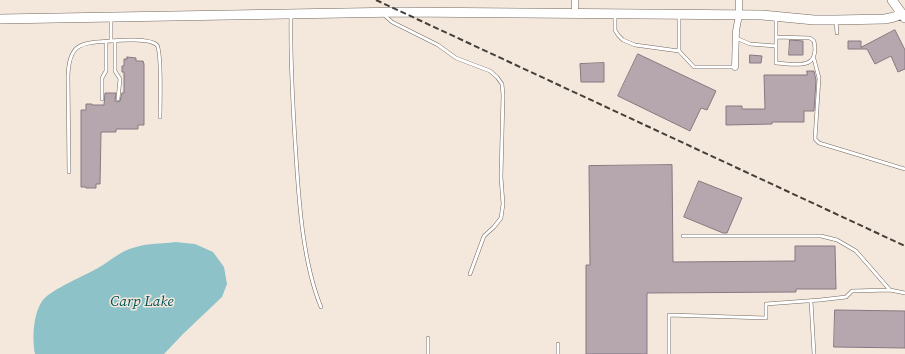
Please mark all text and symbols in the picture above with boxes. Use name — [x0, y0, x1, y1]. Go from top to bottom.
water label: Carp Lake — [110, 293, 174, 311]

